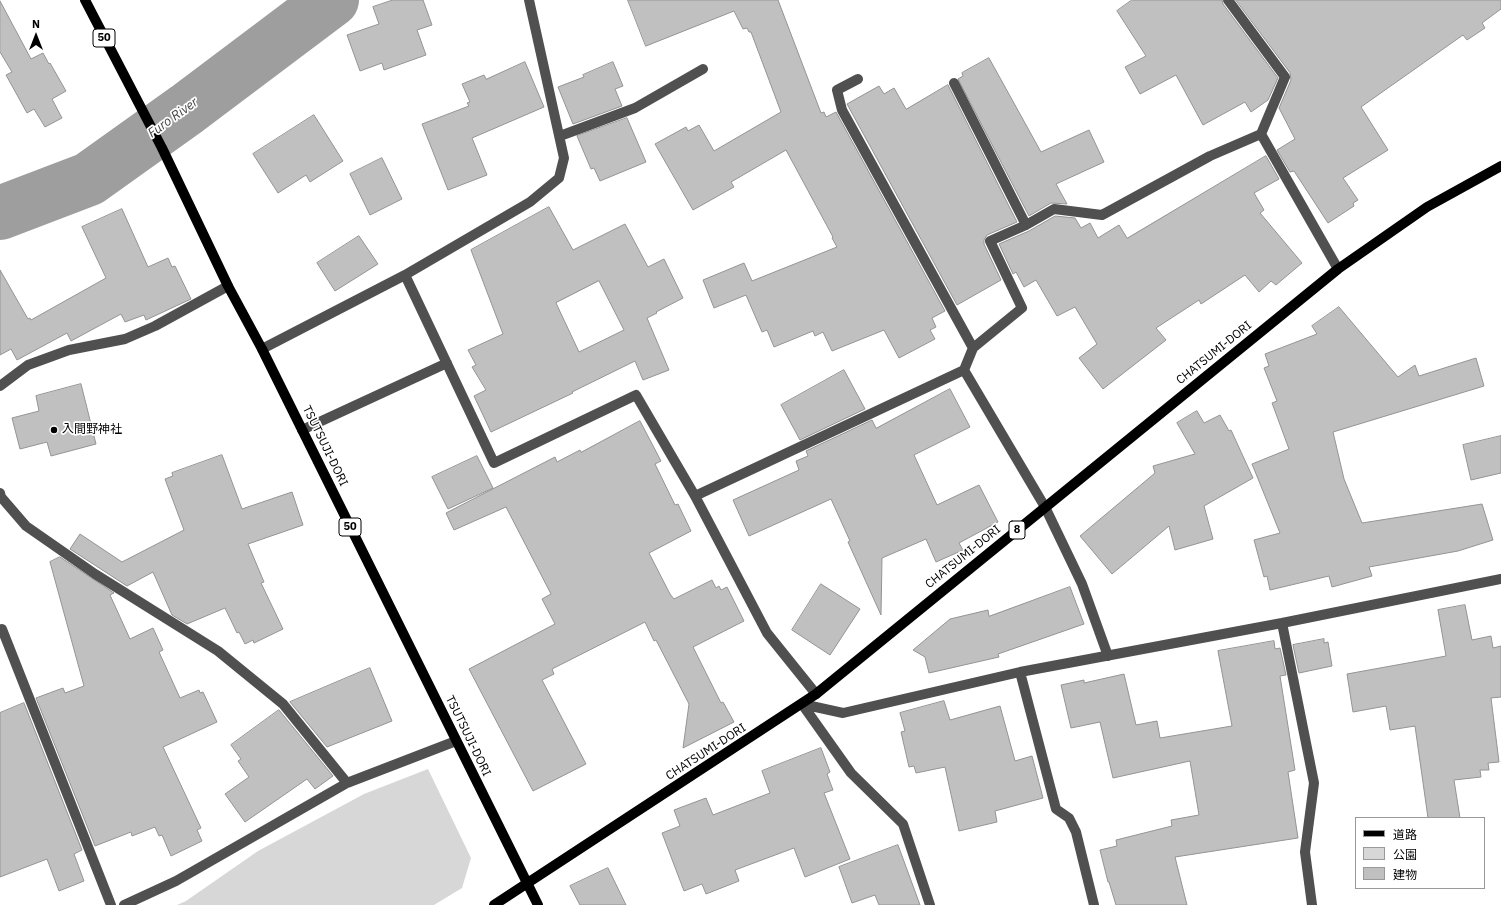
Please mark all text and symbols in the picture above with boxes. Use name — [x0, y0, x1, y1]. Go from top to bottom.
north arrow — [16, 16, 56, 56]
text: N — [32, 17, 40, 31]
road number: 50 — [93, 29, 115, 47]
water label: Furo River — [145, 95, 201, 141]
street label: CHATSUMI-DORI — [1173, 318, 1255, 388]
street label: TSUTSUJI-DORI — [299, 403, 351, 489]
place label: 入間野神社 — [62, 423, 122, 437]
marker: 入間野神社 — [49, 425, 59, 435]
road number: 50 — [339, 518, 361, 536]
road number: 8 — [1009, 521, 1025, 539]
street label: CHATSUMI-DORI — [922, 522, 1004, 592]
street label: TSUTSUJI-DORI — [442, 693, 494, 779]
street label: CHATSUMI-DORI — [663, 721, 749, 783]
legend — [1355, 817, 1485, 889]
text: 道路 — [1393, 827, 1417, 842]
text: 公園 — [1393, 847, 1417, 862]
text: 建物 — [1393, 867, 1417, 882]

